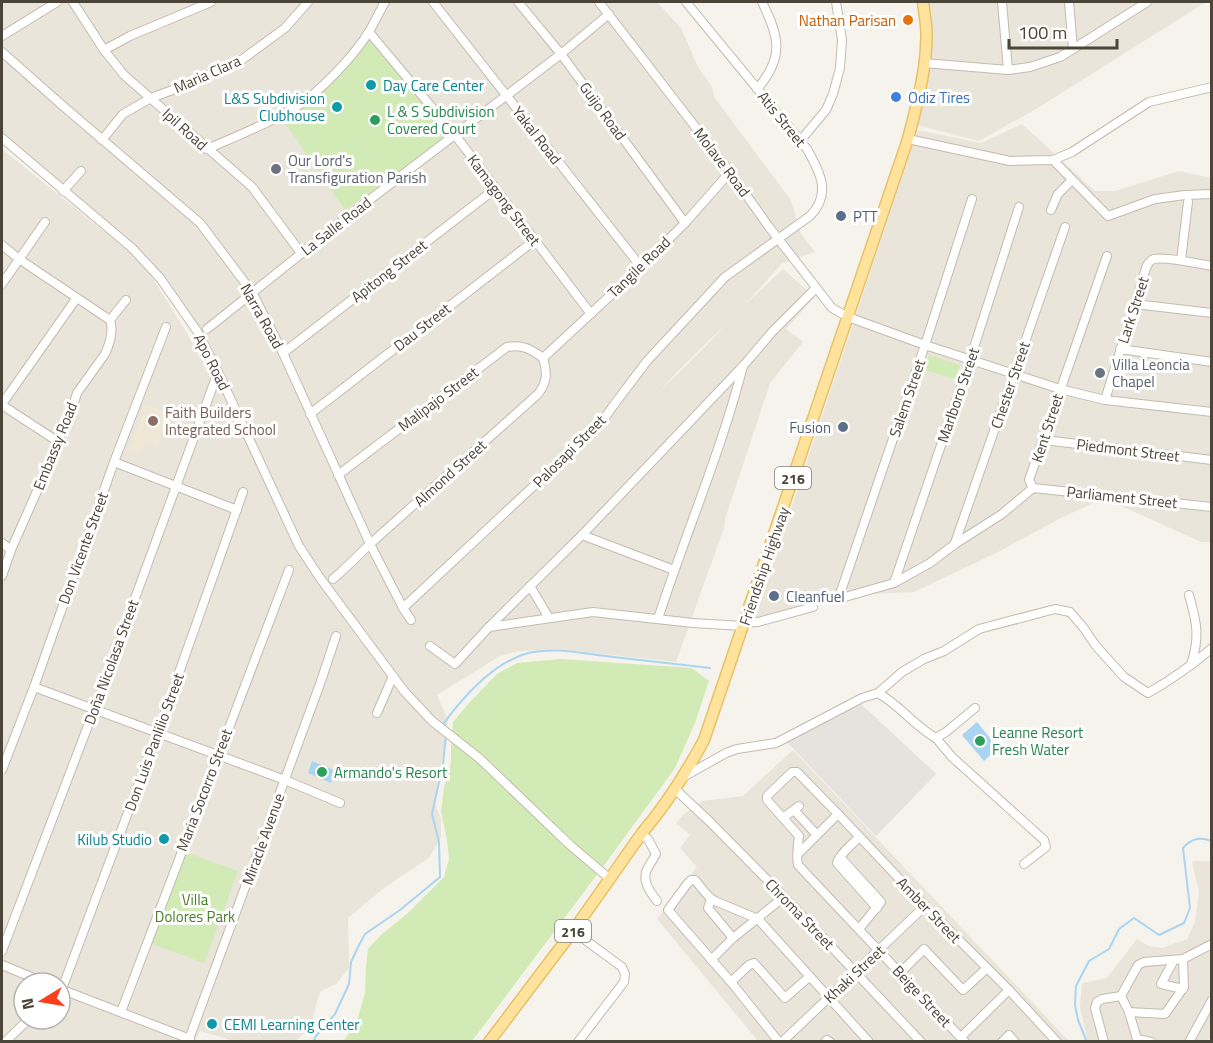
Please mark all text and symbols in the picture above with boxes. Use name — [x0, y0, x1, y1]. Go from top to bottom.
place label: Nathan Parisan — [799, 9, 896, 32]
scale bar — [1009, 12, 1117, 50]
marker: Nathan Parisan — [901, 13, 915, 27]
text: 100 m — [1018, 19, 1067, 46]
street label: Maria Clara — [170, 49, 245, 99]
place label: Day Care Center — [383, 74, 484, 97]
street label: Guijo Road — [574, 77, 632, 145]
marker: Day Care Center — [364, 78, 378, 92]
street label: Atis Street — [752, 86, 812, 153]
place label: Odiz Tires — [908, 86, 970, 109]
place label: L&S Subdivision Clubhouse — [224, 87, 325, 127]
marker: Odiz Tires — [889, 90, 903, 104]
marker: L&S Subdivision Clubhouse — [330, 100, 344, 114]
place label: L & S Subdivision Covered Court — [387, 100, 494, 140]
street label: Yakal Road — [507, 101, 567, 169]
street label: Ipil Road — [157, 102, 213, 156]
marker: L & S Subdivision Covered Court — [368, 113, 382, 127]
street label: Molave Road — [688, 122, 756, 202]
place label: Our Lord's Transfiguration Parish — [288, 149, 427, 189]
street label: Kamagong Street — [462, 149, 547, 251]
marker: Our Lord's Transfiguration Parish — [269, 162, 283, 176]
street label: La Salle Road — [296, 191, 376, 261]
place label: PTT — [853, 205, 878, 228]
marker: PTT — [834, 209, 848, 223]
street label: Tangile Road — [602, 231, 676, 303]
street label: Apitong Street — [346, 233, 433, 308]
street label: Lark Street — [1111, 273, 1155, 346]
street label: Narra Road — [235, 279, 289, 353]
street label: Dau Street — [388, 297, 456, 357]
street label: Apo Road — [188, 330, 236, 394]
street label: Chester Street — [984, 338, 1036, 432]
street label: Marlboro Street — [931, 344, 985, 446]
place label: Villa Leoncia Chapel — [1112, 353, 1190, 393]
street label: Salem Street — [883, 355, 931, 440]
street label: Malipajo Street — [393, 361, 484, 437]
marker: Villa Leoncia Chapel — [1093, 366, 1107, 380]
street label: Kent Street — [1025, 390, 1069, 465]
street label: Embassy Road — [27, 399, 83, 493]
place label: Faith Builders Integrated School — [165, 401, 276, 441]
street label: Palosapi Street — [527, 409, 611, 493]
marker: Faith Builders Integrated School — [146, 414, 160, 428]
place label: Fusion — [789, 416, 831, 439]
marker: Fusion — [836, 420, 850, 434]
street label: Piedmont Street — [1075, 432, 1181, 468]
street label: Almond Street — [409, 434, 492, 512]
road number: 216 — [775, 467, 811, 489]
street label: Parliament Street — [1066, 480, 1179, 514]
street label: Don Vicente Street — [52, 488, 114, 607]
street label: Friendship Highway — [733, 504, 795, 628]
place label: Cleanfuel — [786, 585, 845, 608]
marker: Cleanfuel — [767, 589, 781, 603]
street label: Doña Nicolasa Street — [78, 595, 145, 728]
street label: Don Luis Panlilio Street — [118, 669, 190, 814]
place label: Leanne Resort Fresh Water — [992, 721, 1084, 761]
street label: Maria Socorro Street — [170, 725, 238, 855]
marker: Leanne Resort Fresh Water — [973, 734, 987, 748]
place label: Armando's Resort — [334, 761, 448, 784]
marker: Armando's Resort — [315, 765, 329, 779]
street label: Miracle Avenue — [236, 790, 290, 888]
place label: Kilub Studio — [77, 828, 152, 851]
marker: Kilub Studio — [157, 832, 171, 846]
street label: Amber Street — [892, 872, 967, 949]
street label: Chroma Street — [760, 873, 840, 955]
park label: Villa Dolores Park — [155, 888, 235, 928]
road number: 216 — [555, 920, 591, 942]
street label: Khaki Street — [818, 939, 890, 1009]
street label: Beige Street — [887, 960, 957, 1033]
north arrow — [12, 971, 72, 1031]
text: N — [14, 996, 40, 1012]
place label: CEMI Learning Center — [224, 1013, 359, 1036]
marker: CEMI Learning Center — [205, 1017, 219, 1031]

